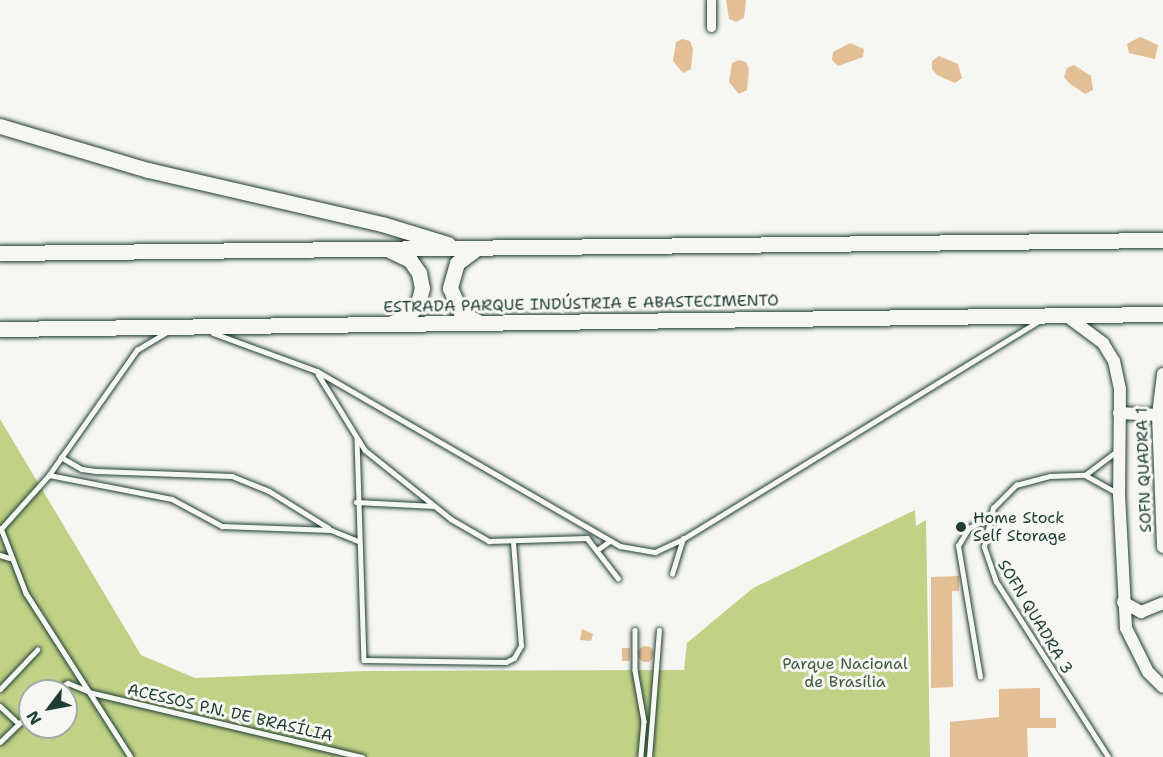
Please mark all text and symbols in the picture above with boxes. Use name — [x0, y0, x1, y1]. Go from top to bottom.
street label: ESTRADA PARQUE INDÚSTRIA E ABASTECIMENTO — [383, 291, 779, 317]
street label: SOFN QUADRA 1 — [1132, 407, 1156, 533]
place label: Home Stock Self Storage — [973, 508, 1066, 546]
marker: Home Stock Self Storage — [954, 520, 968, 534]
street label: SOFN QUADRA 3 — [993, 556, 1077, 678]
park label: Parque Nacional de Brasília — [782, 654, 908, 692]
north arrow — [18, 679, 78, 739]
street label: ACESSOS P.N. DE BRASÍLIA — [125, 680, 335, 746]
text: N — [22, 707, 46, 729]

